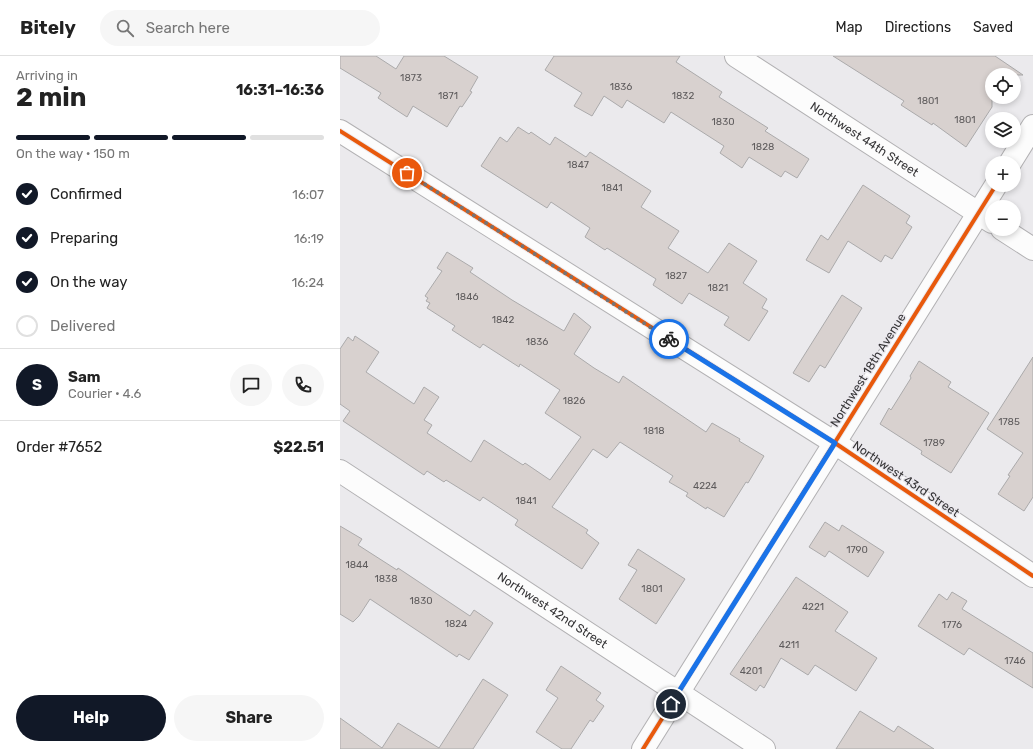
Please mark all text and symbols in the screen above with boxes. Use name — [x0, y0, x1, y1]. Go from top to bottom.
search box — [100, 10, 380, 46]
text: Bitely — [20, 16, 76, 39]
icon: search — [114, 17, 136, 39]
text: Search here — [146, 19, 230, 37]
text: Map — [836, 19, 863, 36]
text: Directions — [885, 19, 951, 36]
text: Saved — [973, 19, 1013, 36]
text: Arriving in — [16, 68, 78, 83]
map controls — [985, 68, 1021, 236]
button: locate — [985, 68, 1021, 104]
house number: 1873 — [400, 72, 422, 84]
text: 16:31–16:36 — [236, 81, 324, 99]
house number: 1836 — [610, 81, 632, 93]
text: 2 min — [16, 82, 86, 113]
house number: 1871 — [438, 90, 458, 102]
house number: 1832 — [672, 90, 694, 102]
house number: 1801 — [917, 95, 939, 107]
street label: Northwest 44th Street — [808, 99, 921, 180]
button: layers — [985, 112, 1021, 148]
house number: 1801 — [954, 114, 976, 126]
house number: 1830 — [712, 116, 735, 128]
house number: 1828 — [752, 141, 774, 153]
text: On the way · 150 m — [16, 146, 130, 161]
pin — [390, 156, 424, 190]
button: + — [985, 156, 1021, 192]
house number: 1847 — [567, 159, 589, 171]
icon: bag — [396, 162, 418, 184]
house number: 1841 — [602, 182, 622, 194]
icon: check — [16, 183, 38, 205]
text: Confirmed — [50, 185, 122, 203]
text: 16:07 — [292, 187, 324, 202]
button: − — [985, 200, 1021, 236]
icon: check — [16, 227, 38, 249]
text: Preparing — [50, 229, 118, 247]
text: 16:19 — [294, 231, 324, 246]
house number: 1827 — [665, 270, 687, 282]
icon: check — [16, 271, 38, 293]
text: On the way — [50, 273, 128, 291]
text: 16:24 — [292, 275, 324, 290]
house number: 1821 — [708, 282, 728, 294]
house number: 1846 — [456, 291, 478, 303]
street label: Northwest 18th Avenue — [827, 310, 909, 429]
house number: 1842 — [492, 314, 514, 326]
text: Delivered — [50, 317, 115, 335]
courier — [649, 319, 689, 359]
icon: bike — [658, 328, 680, 350]
house number: 1836 — [526, 336, 548, 348]
button: chat — [230, 364, 272, 406]
button: phone — [282, 364, 324, 406]
text: Sam — [68, 368, 101, 386]
text: S — [32, 376, 42, 394]
text: Courier · 4.6 — [68, 386, 141, 401]
house number: 1826 — [563, 395, 585, 407]
house number: 1785 — [998, 416, 1020, 428]
house number: 1818 — [643, 425, 665, 437]
house number: 1789 — [923, 437, 945, 449]
text: Order #7652 — [16, 438, 102, 456]
text: $22.51 — [273, 438, 324, 456]
street label: Northwest 43rd Street — [850, 438, 962, 520]
house number: 4224 — [693, 480, 717, 492]
house number: 1841 — [516, 495, 536, 507]
house number: 1790 — [846, 544, 868, 556]
house number: 1844 — [345, 559, 369, 571]
street label: Northwest 42nd Street — [495, 569, 610, 651]
house number: 1838 — [374, 573, 398, 585]
house number: 1801 — [641, 583, 663, 595]
house number: 1830 — [410, 595, 433, 607]
house number: 4221 — [802, 601, 824, 613]
house number: 1824 — [445, 618, 467, 630]
house number: 1776 — [942, 619, 962, 631]
house number: 4211 — [779, 639, 799, 651]
house number: 1746 — [1004, 655, 1026, 667]
house number: 4201 — [740, 665, 762, 677]
pin — [654, 687, 688, 721]
icon: home — [660, 693, 682, 715]
button: Help — [16, 695, 166, 741]
button: Share — [174, 695, 324, 741]

